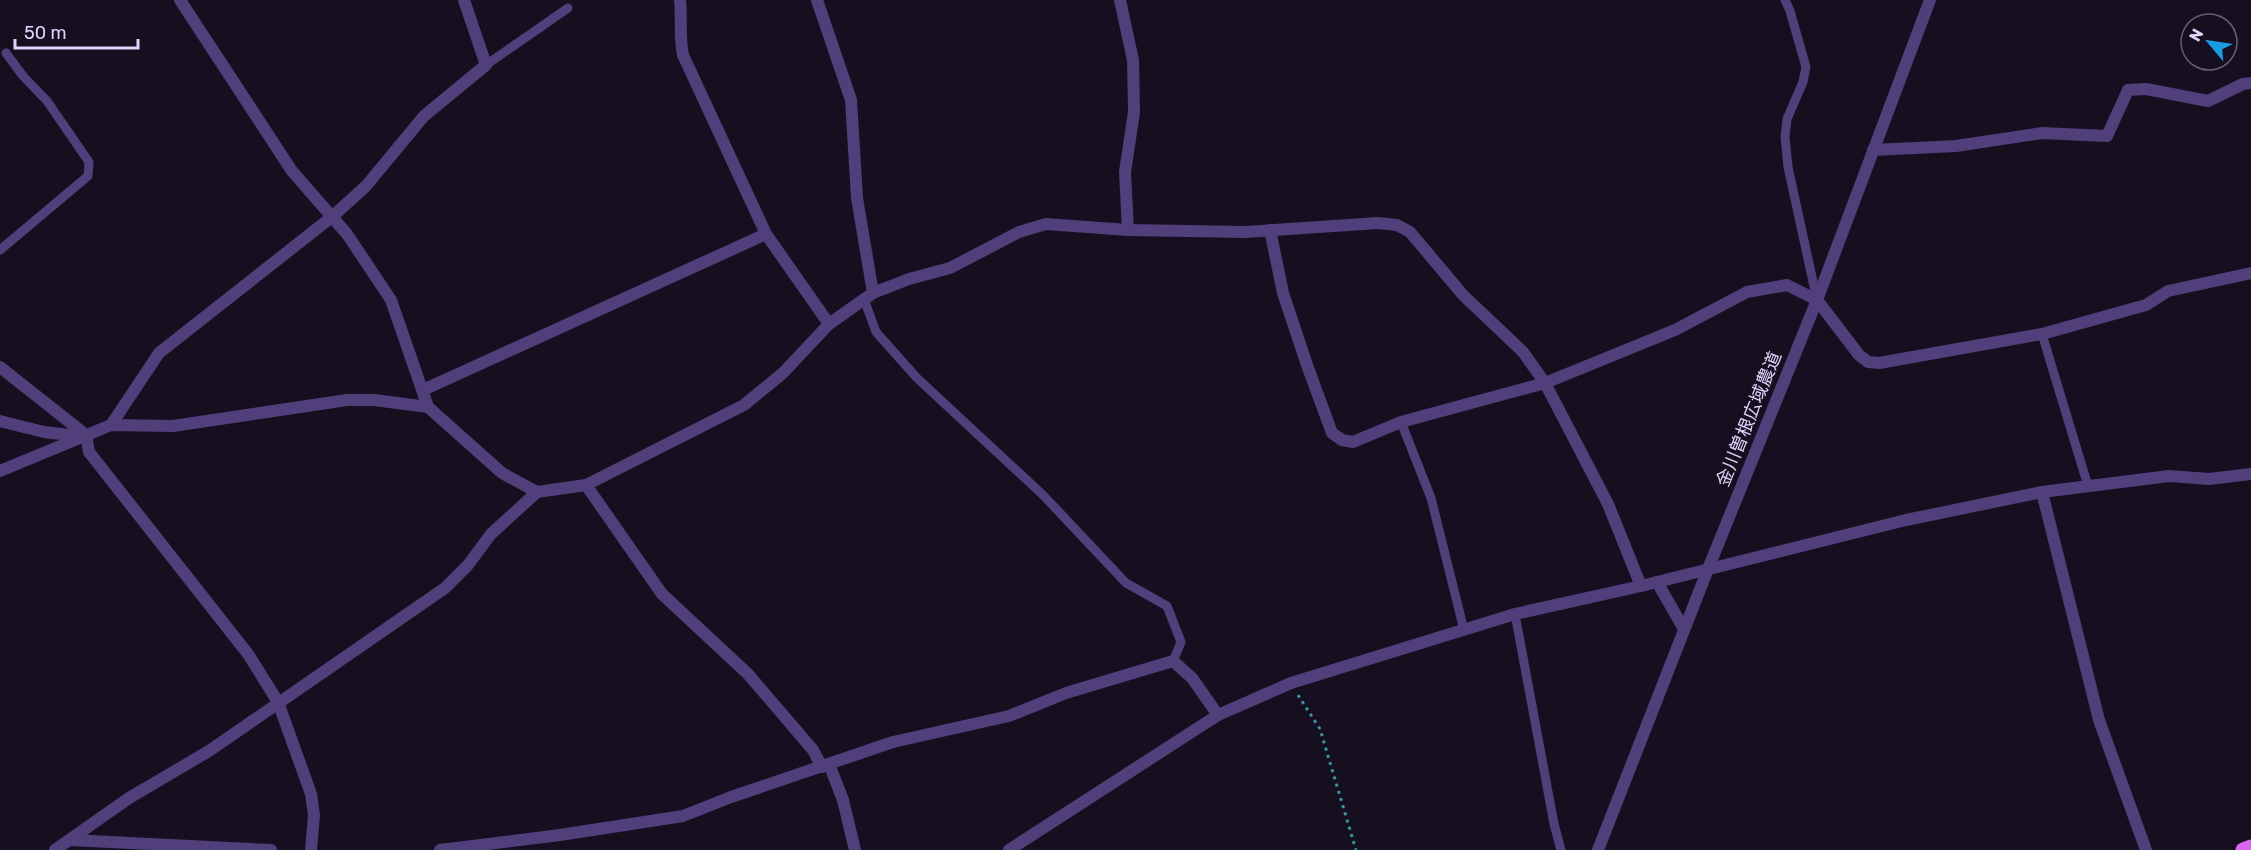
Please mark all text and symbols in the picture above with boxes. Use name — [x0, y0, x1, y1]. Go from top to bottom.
scale bar — [15, 12, 138, 50]
north arrow — [2179, 12, 2239, 72]
text: 50 m — [24, 22, 67, 44]
text: N — [2185, 25, 2207, 45]
street label: 金川曽根広域農道 — [1712, 348, 1786, 490]

